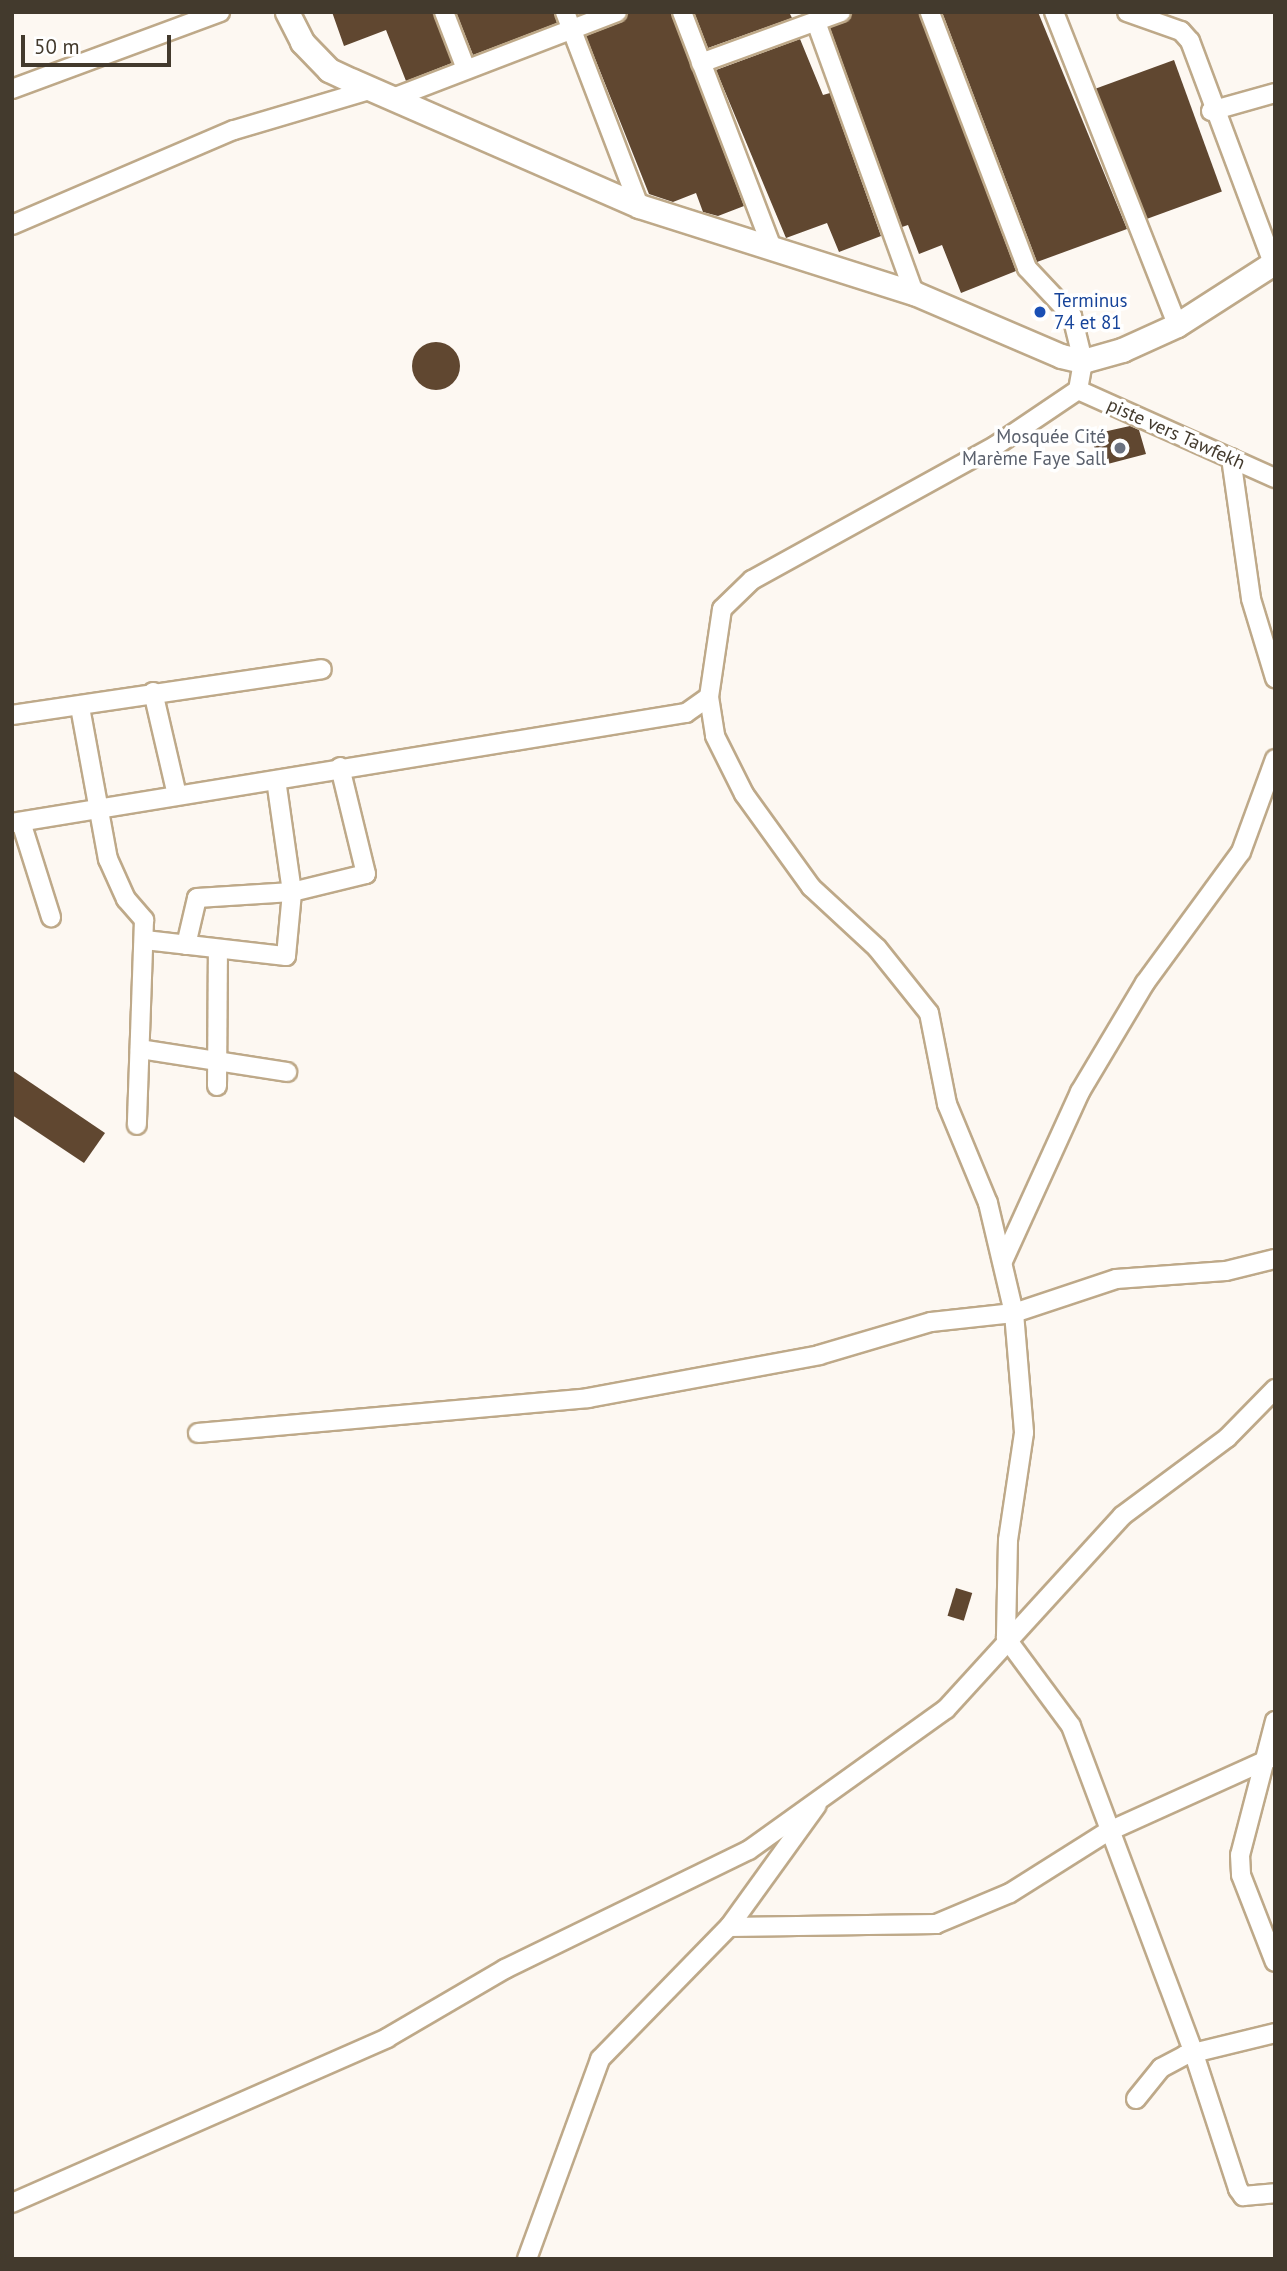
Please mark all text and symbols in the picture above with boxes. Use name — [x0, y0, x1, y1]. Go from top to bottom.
scale bar — [24, 21, 175, 65]
text: 50 m — [34, 33, 80, 60]
place label: Terminus 74 et 81 — [1054, 290, 1127, 334]
marker: Terminus 74 et 81 — [1032, 304, 1048, 320]
street label: piste vers Tawfekh — [1103, 393, 1249, 475]
place label: Mosquée Cité Marème Faye Sall — [962, 426, 1106, 470]
marker: Mosquée Cité Marème Faye Sall — [1112, 440, 1128, 456]

